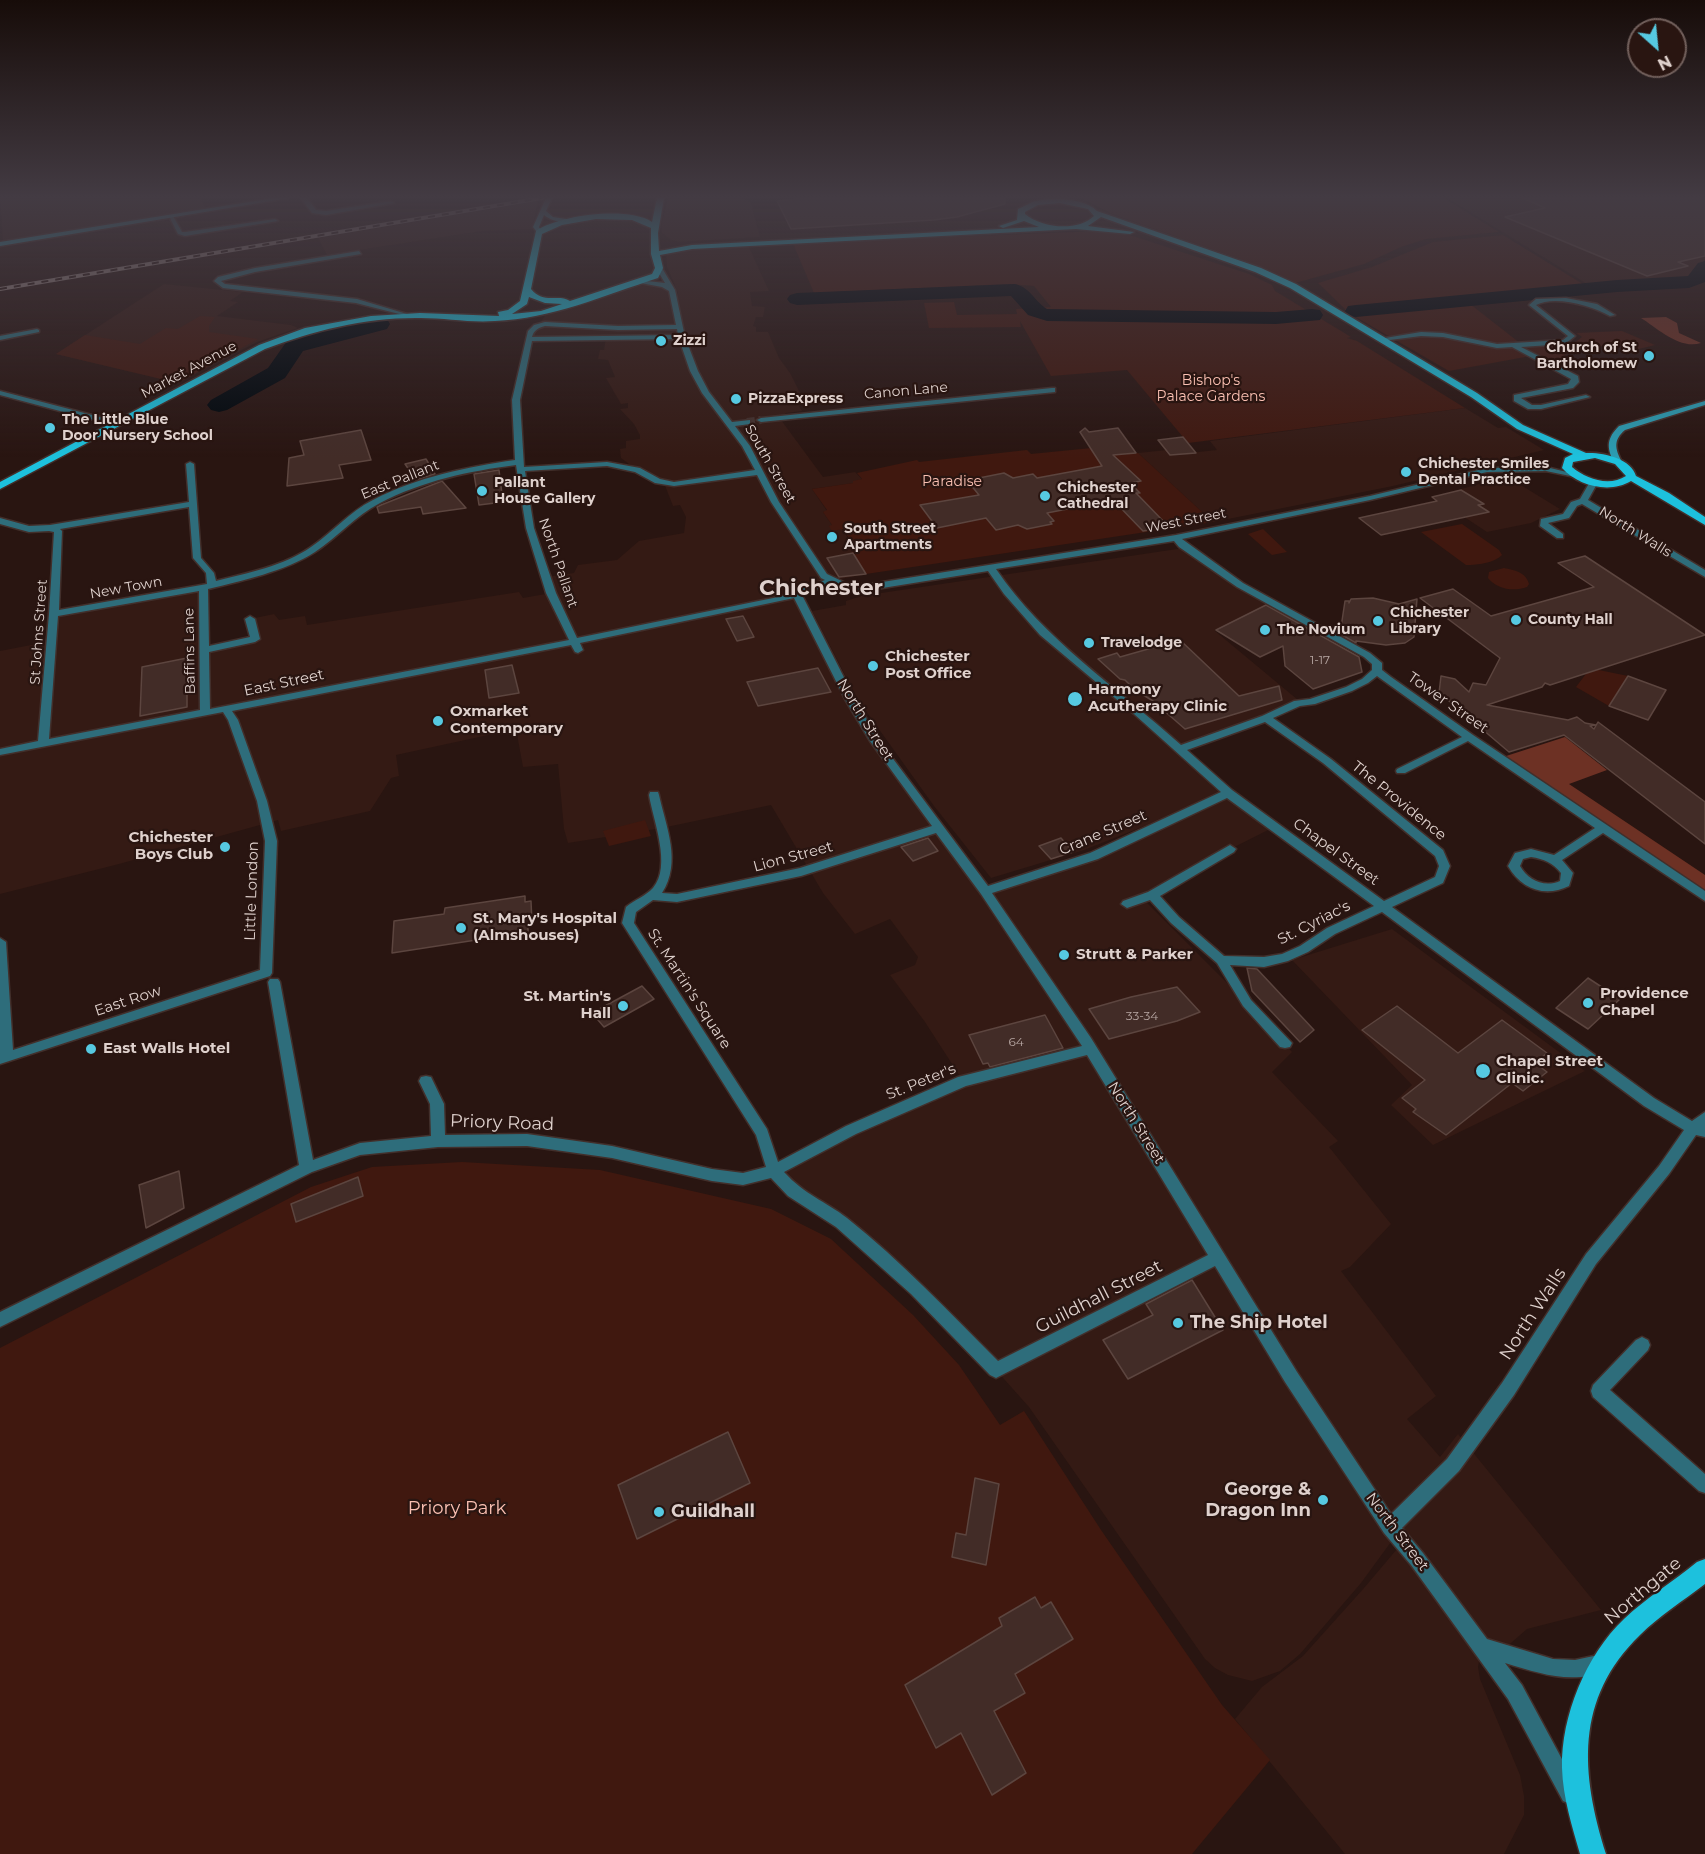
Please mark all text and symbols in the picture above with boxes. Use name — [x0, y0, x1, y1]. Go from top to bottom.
north arrow — [1627, 18, 1687, 78]
text: N — [1654, 51, 1675, 74]
place label: Zizzi — [673, 333, 706, 349]
marker: Zizzi — [654, 334, 668, 348]
street label: Market Avenue — [138, 338, 240, 402]
place label: Church of St Bartholomew — [1536, 340, 1637, 372]
marker: Church of St Bartholomew — [1642, 349, 1656, 363]
park label: Bishop's Palace Gardens — [1157, 373, 1265, 406]
street label: Canon Lane — [863, 379, 949, 403]
place label: PizzaExpress — [748, 391, 843, 407]
marker: PizzaExpress — [729, 392, 743, 406]
place label: The Little Blue Door Nursery School — [62, 412, 213, 444]
marker: The Little Blue Door Nursery School — [43, 421, 57, 435]
street label: South Street — [741, 422, 799, 506]
place label: Chichester Smiles Dental Practice — [1418, 456, 1549, 488]
street label: East Pallant — [358, 457, 442, 503]
marker: Chichester Smiles Dental Practice — [1399, 465, 1413, 479]
park label: Paradise — [922, 474, 982, 490]
place label: Pallant House Gallery — [494, 475, 595, 508]
place label: Chichester Cathedral — [1057, 480, 1136, 512]
marker: Pallant House Gallery — [475, 484, 489, 498]
marker: Chichester Cathedral — [1038, 489, 1052, 503]
street label: North Walls — [1596, 503, 1674, 561]
street label: West Street — [1144, 505, 1228, 537]
street label: North Pallant — [535, 516, 581, 610]
place label: South Street Apartments — [844, 521, 936, 554]
marker: South Street Apartments — [825, 530, 839, 544]
street label: New Town — [88, 573, 164, 603]
district label: Chichester — [759, 576, 883, 602]
street label: St Johns Street — [27, 579, 51, 685]
place label: Chichester Library — [1390, 605, 1469, 638]
street label: Baffins Lane — [181, 608, 199, 694]
place label: County Hall — [1528, 612, 1613, 628]
marker: County Hall — [1509, 613, 1523, 627]
marker: Chichester Library — [1371, 614, 1385, 628]
place label: The Novium — [1277, 622, 1365, 638]
marker: The Novium — [1258, 623, 1272, 637]
place label: Travelodge — [1101, 635, 1182, 651]
marker: Travelodge — [1082, 636, 1096, 650]
place label: Chichester Post Office — [885, 648, 971, 683]
house number: 1-17 — [1310, 653, 1330, 667]
marker: Chichester Post Office — [866, 659, 880, 673]
street label: East Street — [242, 666, 326, 700]
street label: Tower Street — [1404, 669, 1492, 737]
street label: North Street — [833, 676, 897, 764]
place label: Harmony Acutherapy Clinic — [1088, 681, 1227, 716]
marker: Harmony Acutherapy Clinic — [1066, 690, 1084, 708]
place label: Oxmarket Contemporary — [450, 703, 563, 738]
marker: Oxmarket Contemporary — [431, 714, 445, 728]
street label: The Providence — [1348, 757, 1450, 845]
street label: Crane Street — [1057, 806, 1149, 860]
street label: Chapel Street — [1289, 815, 1383, 889]
place label: Chichester Boys Club — [128, 829, 213, 864]
street label: Lion Street — [751, 838, 835, 876]
marker: Chichester Boys Club — [218, 840, 232, 854]
street label: Little London — [241, 841, 263, 941]
street label: St. Cyriac's — [1275, 897, 1353, 949]
place label: St. Mary's Hospital (Almshouses) — [473, 910, 617, 945]
marker: St. Mary's Hospital (Almshouses) — [454, 921, 468, 935]
street label: St. Martin's Square — [643, 925, 735, 1053]
place label: Strutt & Parker — [1076, 946, 1193, 964]
marker: Strutt & Parker — [1057, 948, 1071, 962]
street label: East Row — [92, 982, 164, 1020]
place label: Providence Chapel — [1600, 985, 1689, 1020]
place label: St. Martin's Hall — [523, 988, 611, 1023]
marker: Providence Chapel — [1581, 996, 1595, 1010]
marker: St. Martin's Hall — [616, 999, 630, 1013]
house number: 33-34 — [1126, 1009, 1158, 1023]
house number: 64 — [1008, 1035, 1024, 1049]
place label: East Walls Hotel — [103, 1040, 230, 1058]
marker: East Walls Hotel — [84, 1042, 98, 1056]
place label: Chapel Street Clinic. — [1496, 1053, 1603, 1088]
street label: St. Peter's — [884, 1060, 958, 1104]
marker: Chapel Street Clinic. — [1474, 1062, 1492, 1080]
street label: North Street — [1104, 1079, 1168, 1167]
street label: Priory Road — [449, 1110, 555, 1136]
street label: Guildhall Street — [1032, 1256, 1166, 1338]
street label: North Walls — [1495, 1264, 1571, 1364]
place label: The Ship Hotel — [1190, 1312, 1328, 1334]
marker: The Ship Hotel — [1171, 1316, 1185, 1330]
place label: George & Dragon Inn — [1205, 1479, 1311, 1522]
street label: North Street — [1362, 1489, 1432, 1575]
marker: George & Dragon Inn — [1316, 1493, 1330, 1507]
park label: Priory Park — [408, 1498, 506, 1520]
place label: Guildhall — [671, 1501, 755, 1523]
marker: Guildhall — [652, 1505, 666, 1519]
street label: Northgate — [1600, 1553, 1686, 1629]

